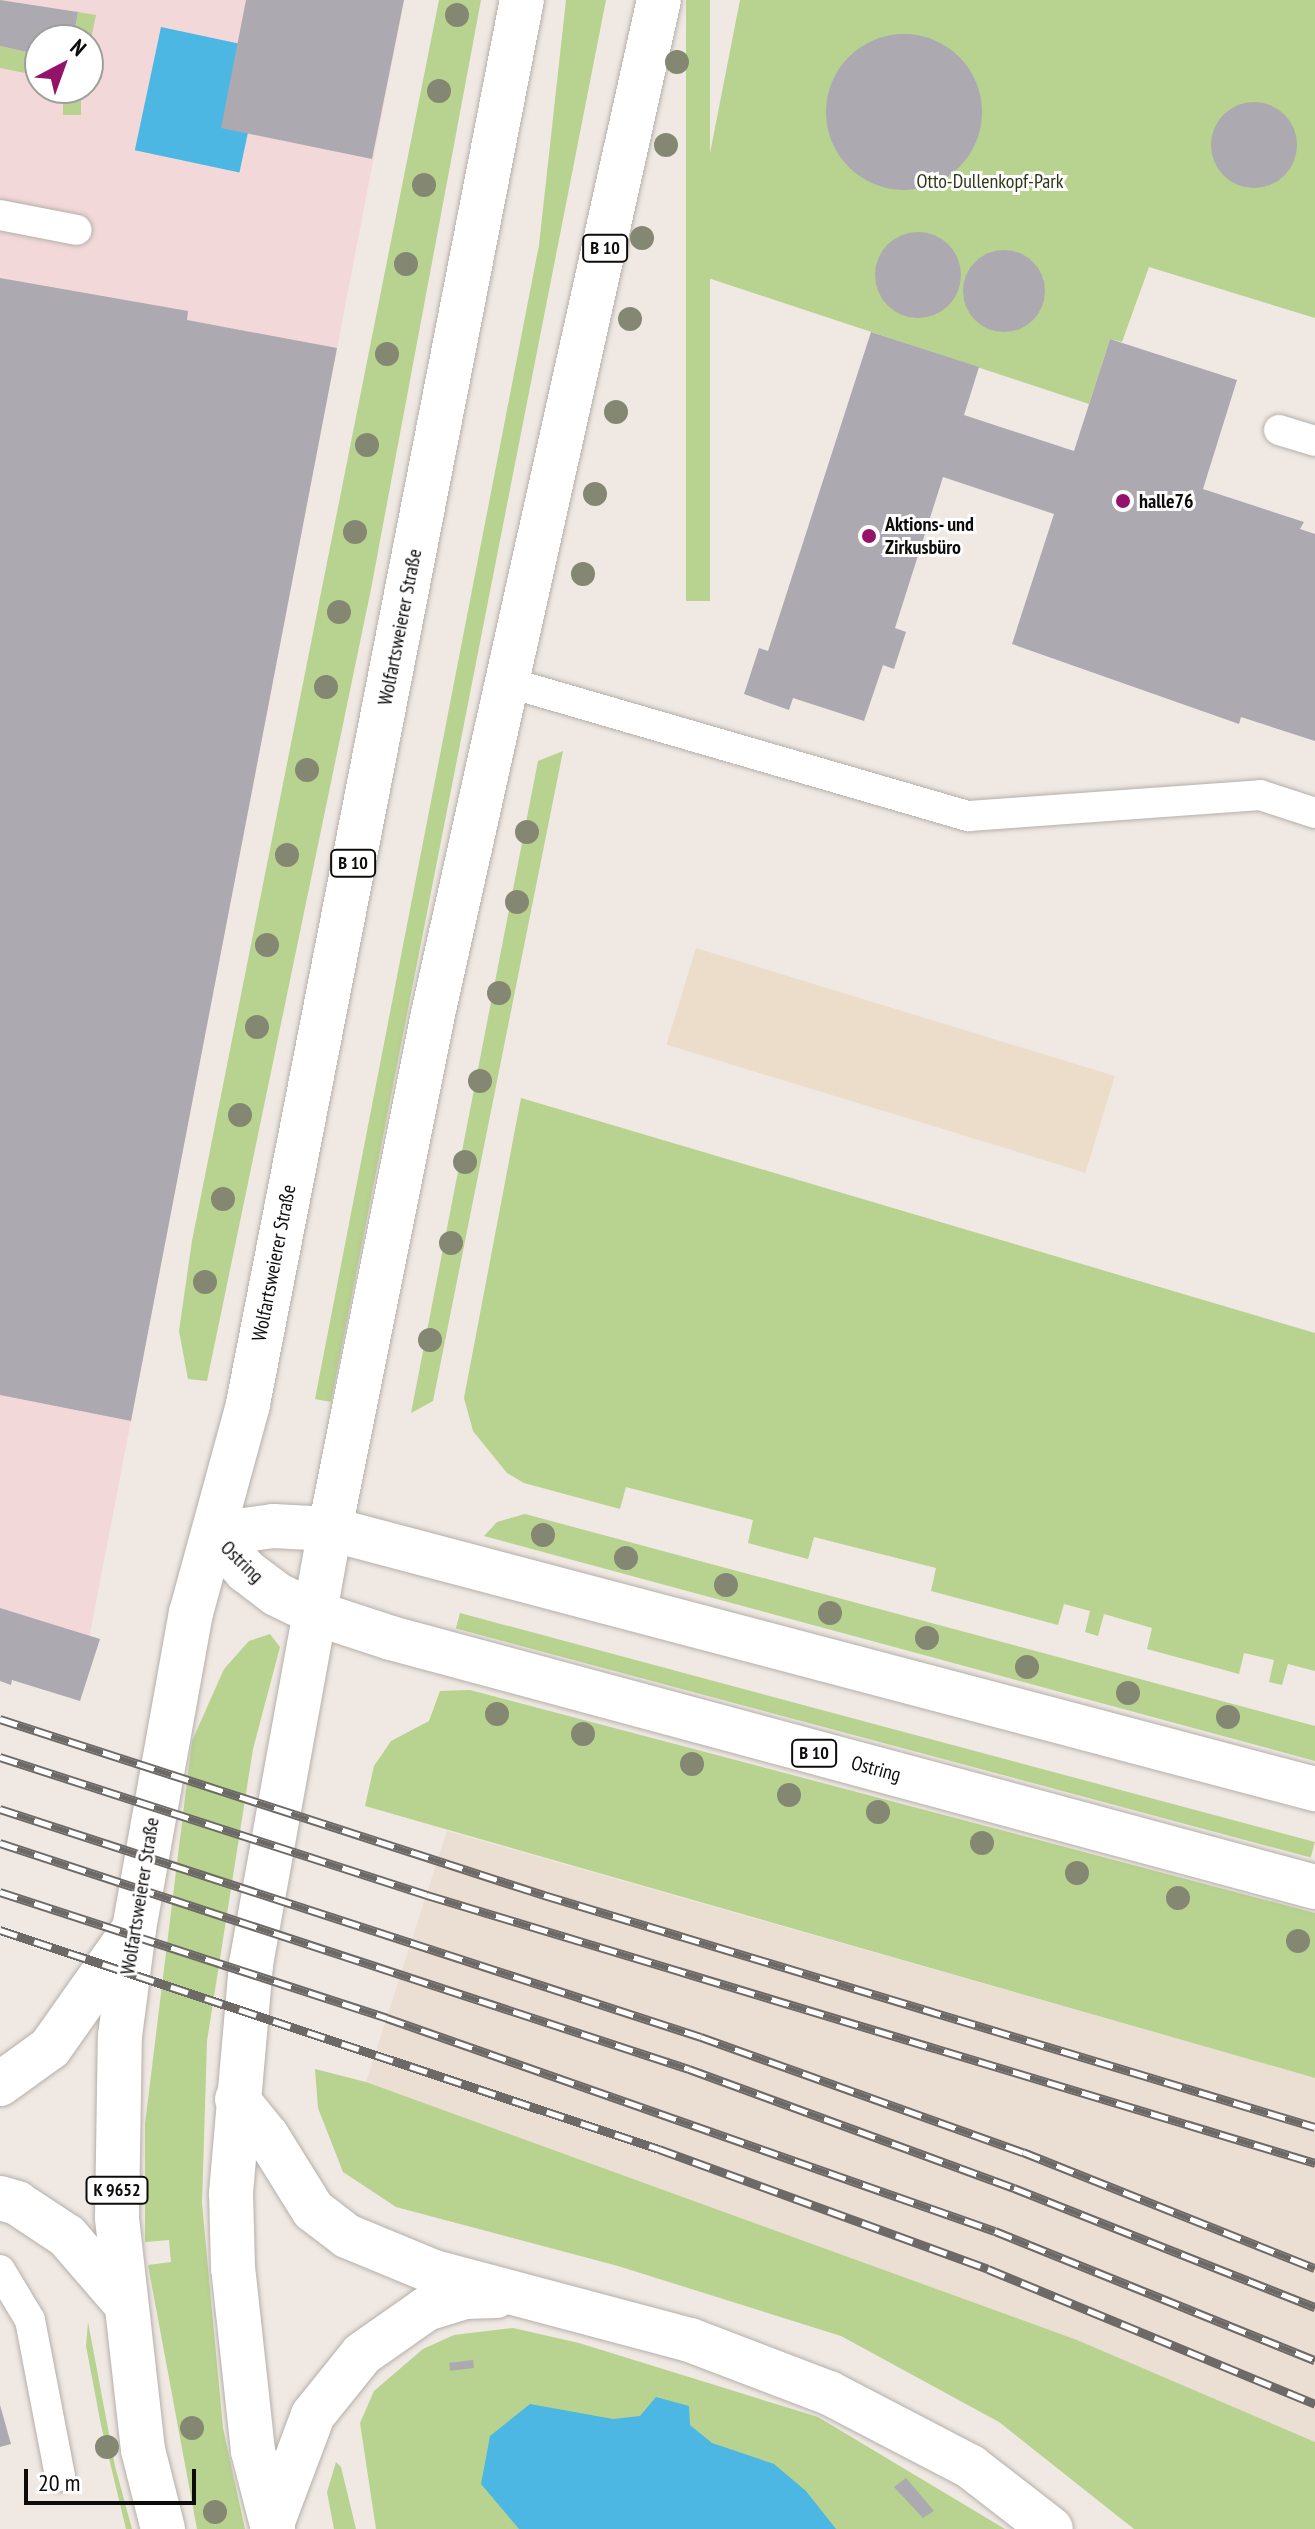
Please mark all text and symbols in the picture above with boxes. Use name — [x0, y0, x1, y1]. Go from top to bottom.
north arrow — [24, 24, 104, 104]
text: N — [65, 33, 92, 62]
park label: Otto-Dullenkopf-Park — [916, 169, 1064, 193]
road number: B 10 — [581, 234, 629, 262]
place label: halle76 — [1139, 489, 1194, 513]
marker: halle76 — [1114, 492, 1132, 510]
place label: Aktions- und Zirkusbüro — [885, 512, 975, 559]
marker: Aktions- und Zirkusbüro — [860, 527, 878, 545]
street label: Wolfartsweierer Straße — [373, 547, 427, 707]
road number: B 10 — [329, 849, 377, 877]
street label: Wolfartsweierer Straße — [247, 1183, 301, 1343]
street label: Ostring — [216, 1536, 268, 1588]
road number: B 10 — [790, 1739, 838, 1767]
street label: Ostring — [849, 1751, 903, 1787]
street label: Wolfartsweierer Straße — [116, 1816, 164, 1976]
road number: K 9652 — [85, 2176, 149, 2204]
scale bar — [28, 2453, 200, 2503]
text: 20 m — [38, 2467, 80, 2498]

